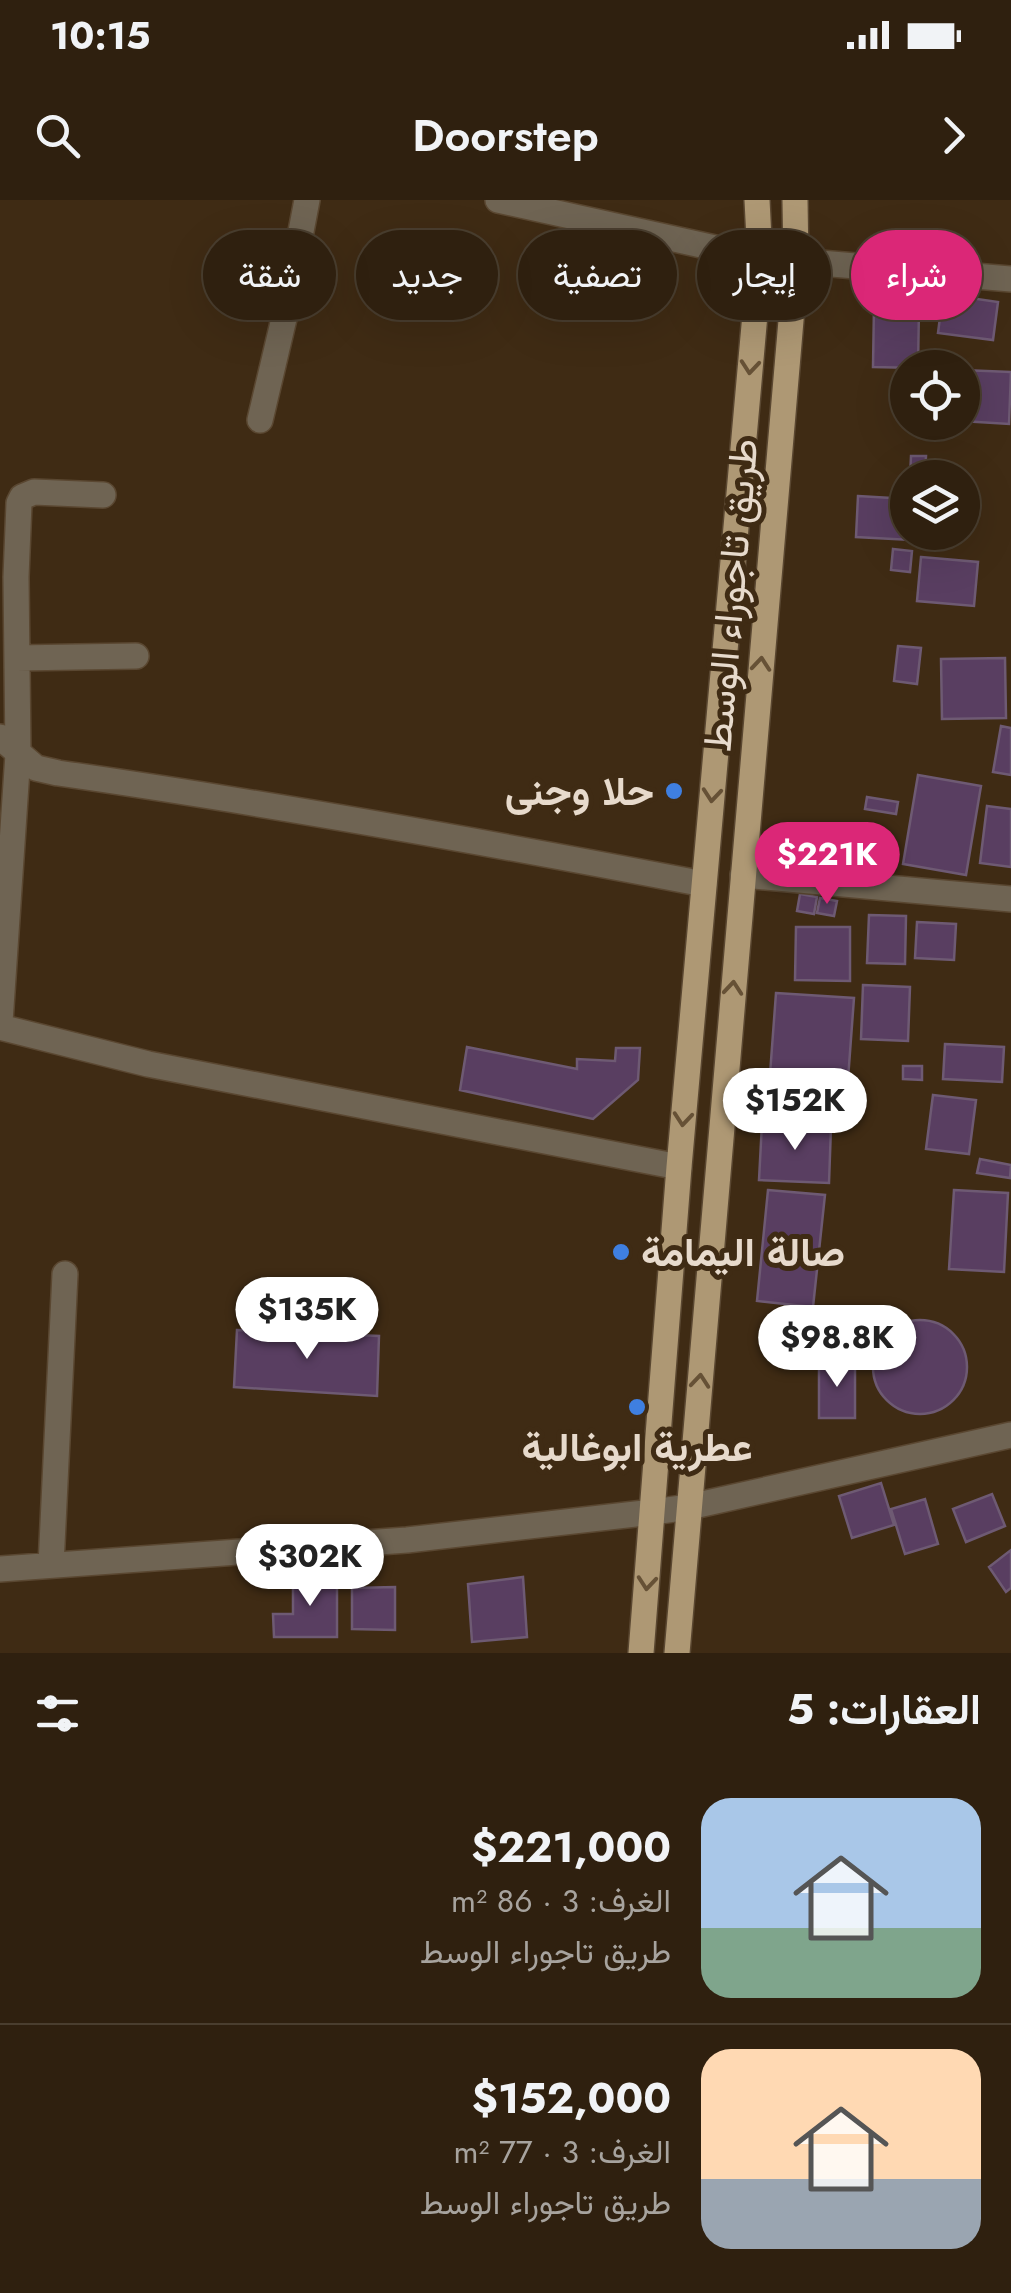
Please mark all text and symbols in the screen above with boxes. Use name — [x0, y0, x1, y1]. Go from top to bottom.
text: 10:15 — [50, 8, 151, 63]
text: Doorstep — [412, 103, 599, 168]
icon: search — [30, 108, 85, 163]
icon: forward — [926, 108, 981, 163]
chip: شقة — [203, 230, 336, 320]
chip: جديد — [356, 230, 498, 320]
chip: تصفية — [518, 230, 677, 320]
chip: إيجار — [697, 230, 831, 320]
chip: شراء — [851, 230, 982, 320]
map controls — [890, 350, 980, 550]
button: locate — [890, 350, 980, 440]
one-way arrow — [740, 359, 762, 375]
street label: طريق تاجوراء الوسط — [687, 436, 773, 754]
button: layers — [890, 460, 980, 550]
one-way arrow — [750, 656, 772, 672]
place label: حلا وجنى — [505, 762, 654, 820]
marker: حلا وجنى — [663, 780, 685, 802]
one-way arrow — [702, 788, 724, 804]
pin: $221K — [757, 822, 897, 907]
text: $221K — [777, 831, 877, 877]
one-way arrow — [722, 979, 744, 995]
pin: $152K — [725, 1068, 865, 1153]
text: $152K — [745, 1077, 845, 1123]
one-way arrow — [673, 1111, 694, 1127]
place label: صالة اليمامة — [641, 1223, 845, 1281]
marker: صالة اليمامة — [610, 1241, 632, 1263]
pin: $135K — [237, 1277, 377, 1362]
text: $135K — [257, 1286, 357, 1332]
pin: $98.8K — [756, 1305, 918, 1390]
text: $98.8K — [780, 1314, 894, 1360]
one-way arrow — [688, 1373, 710, 1389]
marker: عطرية ابوغالية — [626, 1396, 648, 1418]
place label: عطرية ابوغالية — [522, 1418, 752, 1476]
pin: $302K — [240, 1524, 380, 1609]
text: $302K — [258, 1533, 362, 1579]
one-way arrow — [636, 1575, 658, 1591]
text: العقارات: 5 — [787, 1679, 981, 1740]
icon: filters — [30, 1686, 85, 1741]
text: $221,000 — [471, 1817, 671, 1878]
icon: home — [781, 1838, 901, 1958]
text: الغرف: 3 · 86 m² — [451, 1878, 671, 1924]
text: طريق تاجوراء الوسط — [420, 1929, 671, 1975]
text: $152,000 — [472, 2068, 671, 2129]
icon: home — [781, 2089, 901, 2209]
text: الغرف: 3 · 77 m² — [453, 2129, 671, 2175]
text: طريق تاجوراء الوسط — [420, 2180, 671, 2226]

